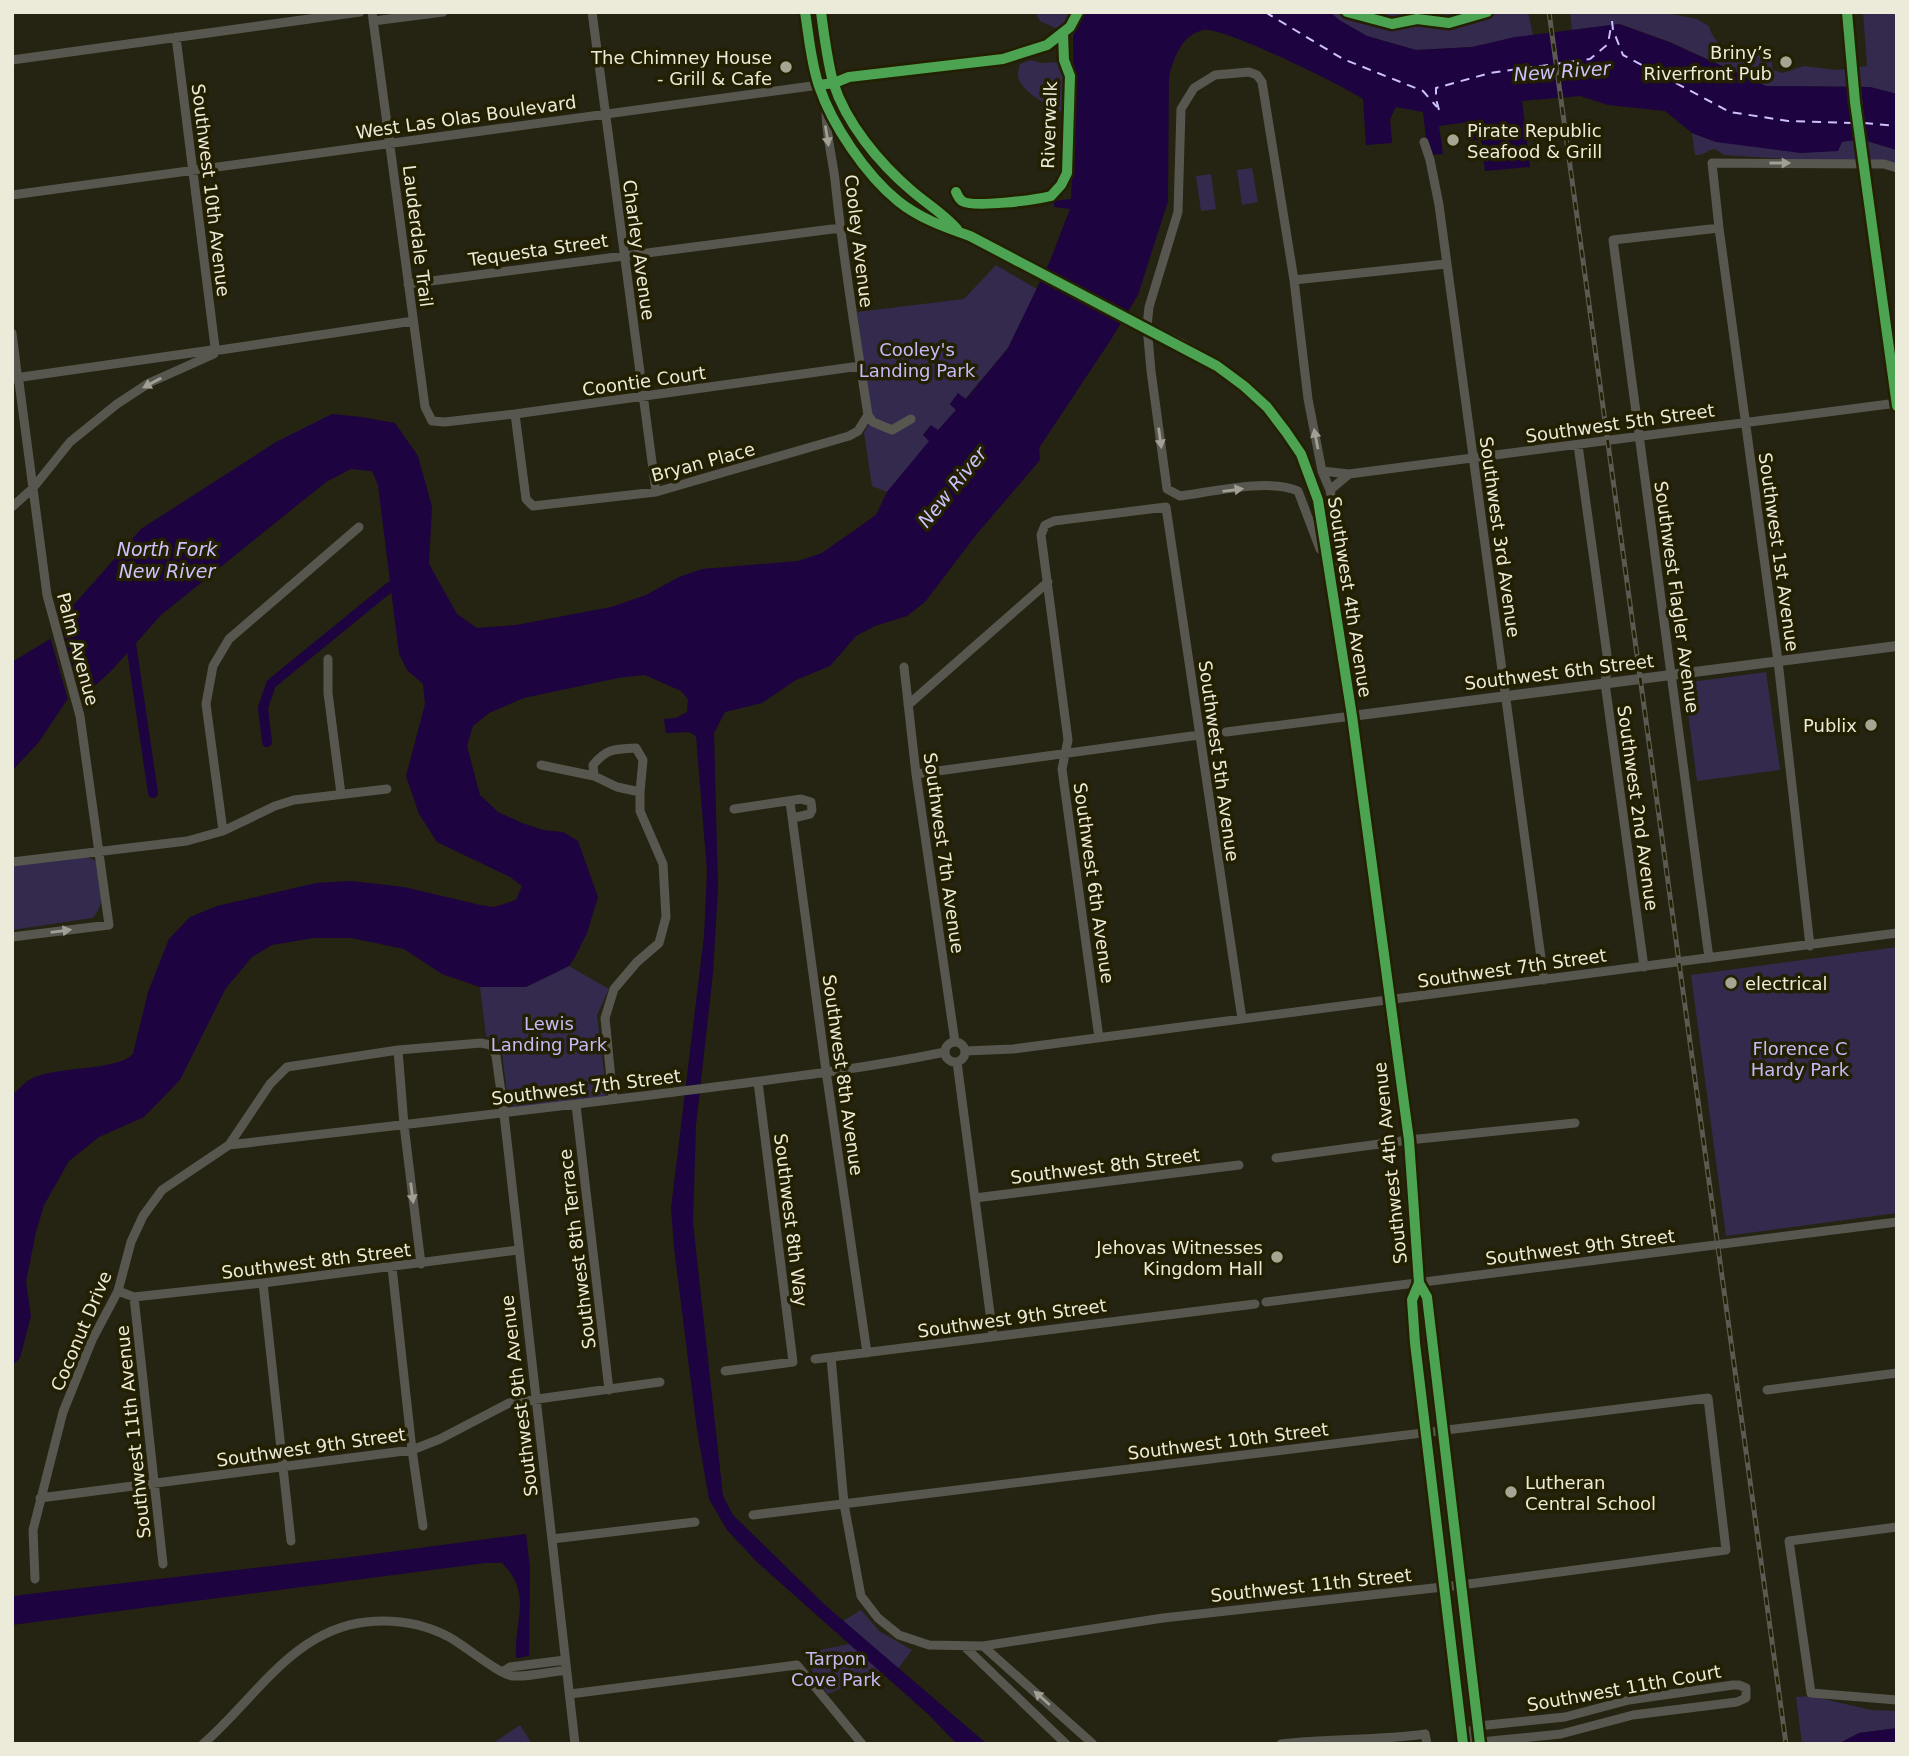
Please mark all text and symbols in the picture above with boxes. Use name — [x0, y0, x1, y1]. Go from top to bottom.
place label: Briny’s Riverfront Pub — [1643, 42, 1772, 84]
place label: The Chimney House - Grill & Cafe — [590, 47, 772, 89]
marker: Briny’s Riverfront Pub — [1778, 54, 1794, 70]
water label: New River — [1513, 57, 1612, 85]
marker: The Chimney House - Grill & Cafe — [778, 59, 794, 75]
street label: Riverwalk — [1037, 80, 1061, 169]
street label: Southwest 10th Avenue — [188, 82, 234, 298]
street label: West Las Olas Boulevard — [354, 91, 578, 143]
place label: Pirate Republic Seafood & Grill — [1467, 120, 1602, 162]
one-way arrow — [822, 125, 833, 147]
marker: Pirate Republic Seafood & Grill — [1445, 132, 1461, 148]
one-way arrow — [1769, 157, 1791, 169]
street label: Lauderdale Trail — [399, 164, 437, 308]
street label: Cooley Avenue — [840, 173, 878, 309]
street label: Charley Avenue — [619, 178, 659, 322]
street label: Tequesta Street — [466, 230, 609, 270]
park label: Cooley's Landing Park — [859, 339, 976, 381]
street label: Coontie Court — [581, 362, 707, 400]
one-way arrow — [142, 377, 162, 388]
street label: Southwest 5th Street — [1524, 399, 1716, 447]
one-way arrow — [1155, 428, 1166, 450]
one-way arrow — [1310, 428, 1321, 450]
street label: Southwest 3rd Avenue — [1475, 435, 1525, 639]
street label: Bryan Place — [649, 438, 757, 486]
water label: New River — [913, 442, 992, 532]
street label: Southwest 1st Avenue — [1755, 451, 1803, 653]
street label: Southwest Flagler Avenue — [1650, 480, 1704, 714]
one-way arrow — [1222, 484, 1244, 495]
street label: Southwest 4th Avenue — [1324, 495, 1376, 699]
water label: North Fork New River — [117, 538, 218, 582]
street label: Palm Avenue — [53, 590, 103, 708]
street label: Southwest 6th Street — [1463, 650, 1655, 694]
street label: Southwest 5th Avenue — [1194, 659, 1244, 863]
street label: Southwest 2nd Avenue — [1613, 704, 1663, 912]
place label: Publix — [1803, 715, 1857, 736]
marker: Publix — [1863, 717, 1879, 733]
street label: Southwest 7th Avenue — [919, 751, 969, 955]
street label: Southwest 6th Avenue — [1069, 781, 1119, 985]
one-way arrow — [50, 925, 72, 936]
street label: Southwest 7th Street — [1416, 944, 1608, 992]
street label: Southwest 8th Avenue — [818, 973, 868, 1177]
place label: electrical — [1745, 973, 1827, 994]
marker: electrical — [1723, 975, 1739, 991]
park label: Lewis Landing Park — [491, 1013, 608, 1055]
park label: Florence C Hardy Park — [1751, 1038, 1850, 1080]
street label: Southwest 4th Avenue — [1369, 1061, 1411, 1265]
street label: Southwest 7th Street — [490, 1065, 682, 1109]
street label: Southwest 8th Way — [770, 1132, 812, 1308]
street label: Southwest 8th Street — [1009, 1144, 1201, 1188]
street label: Southwest 8th Terrace — [554, 1148, 600, 1350]
one-way arrow — [407, 1182, 418, 1204]
street label: Southwest 9th Street — [1484, 1225, 1676, 1269]
place label: Jehovas Witnesses Kingdom Hall — [1095, 1237, 1263, 1279]
street label: Southwest 8th Street — [220, 1239, 412, 1283]
marker: Jehovas Witnesses Kingdom Hall — [1269, 1249, 1285, 1265]
street label: Coconut Drive — [46, 1268, 116, 1394]
street label: Southwest 9th Avenue — [496, 1294, 542, 1498]
street label: Southwest 9th Street — [916, 1294, 1108, 1342]
street label: Southwest 11th Avenue — [111, 1324, 155, 1540]
street label: Southwest 10th Street — [1126, 1418, 1330, 1464]
street label: Southwest 9th Street — [215, 1423, 407, 1471]
place label: Lutheran Central School — [1525, 1472, 1656, 1514]
marker: Lutheran Central School — [1503, 1484, 1519, 1500]
street label: Southwest 11th Street — [1209, 1564, 1413, 1606]
park label: Tarpon Cove Park — [791, 1648, 882, 1690]
street label: Southwest 11th Court — [1525, 1661, 1723, 1715]
one-way arrow — [1034, 1691, 1051, 1707]

